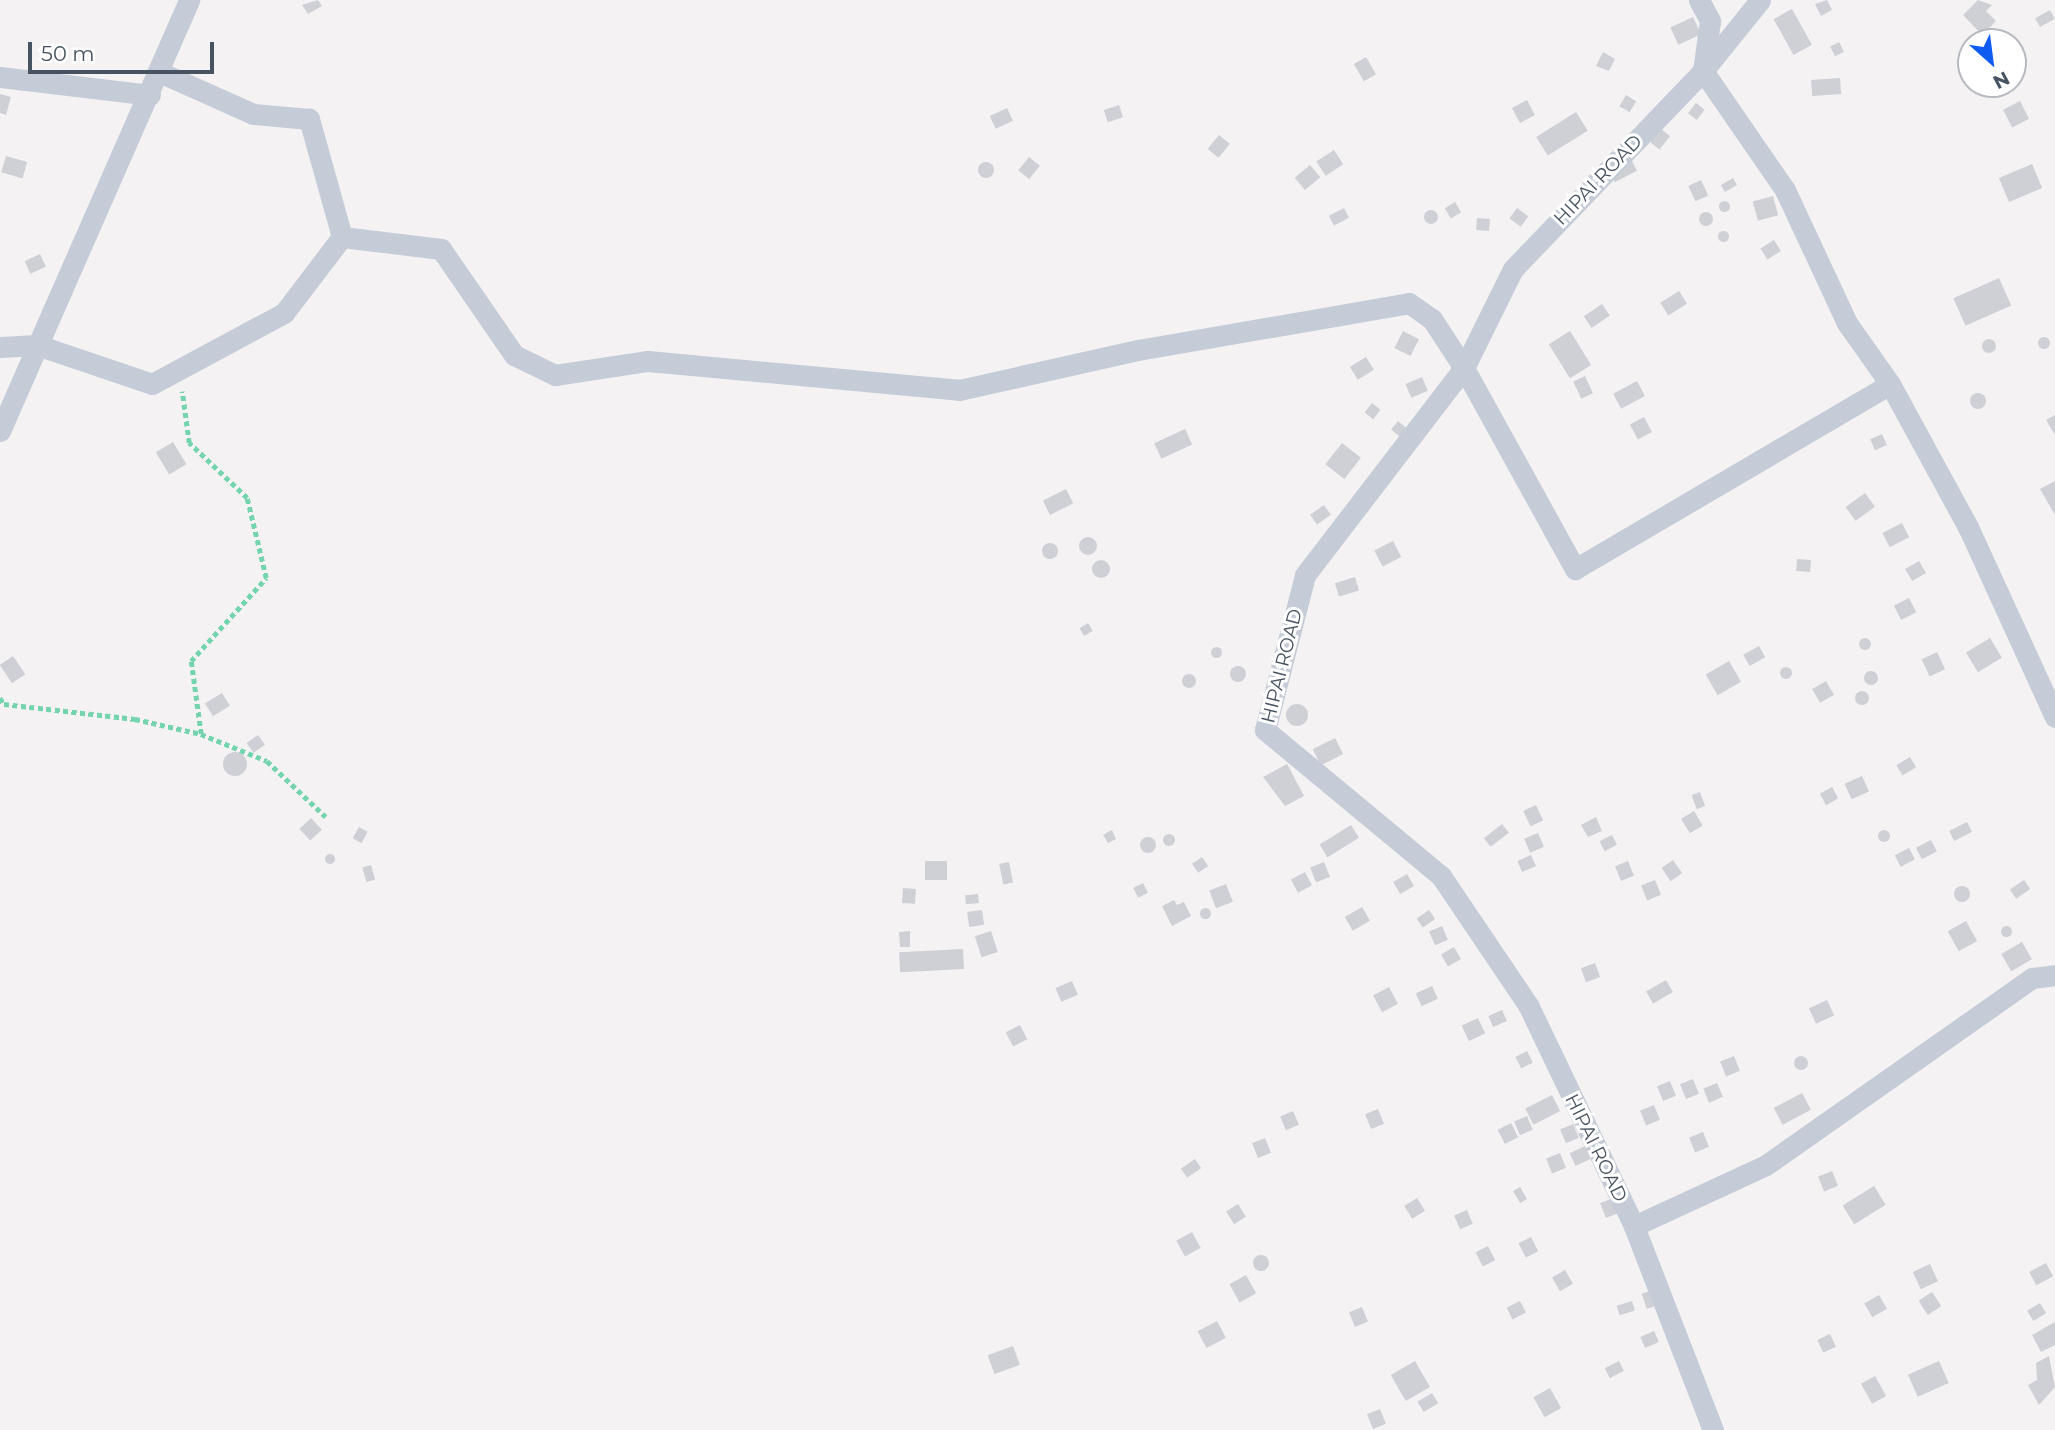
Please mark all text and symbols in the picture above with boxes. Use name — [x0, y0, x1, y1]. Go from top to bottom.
scale bar — [32, 28, 217, 72]
north arrow — [1957, 28, 2027, 98]
text: 50 m — [41, 41, 95, 66]
text: N — [1989, 66, 2013, 94]
street label: HIPAI ROAD — [1549, 130, 1647, 230]
street label: HIPAI ROAD — [1257, 606, 1307, 726]
street label: HIPAI ROAD — [1560, 1090, 1632, 1206]

